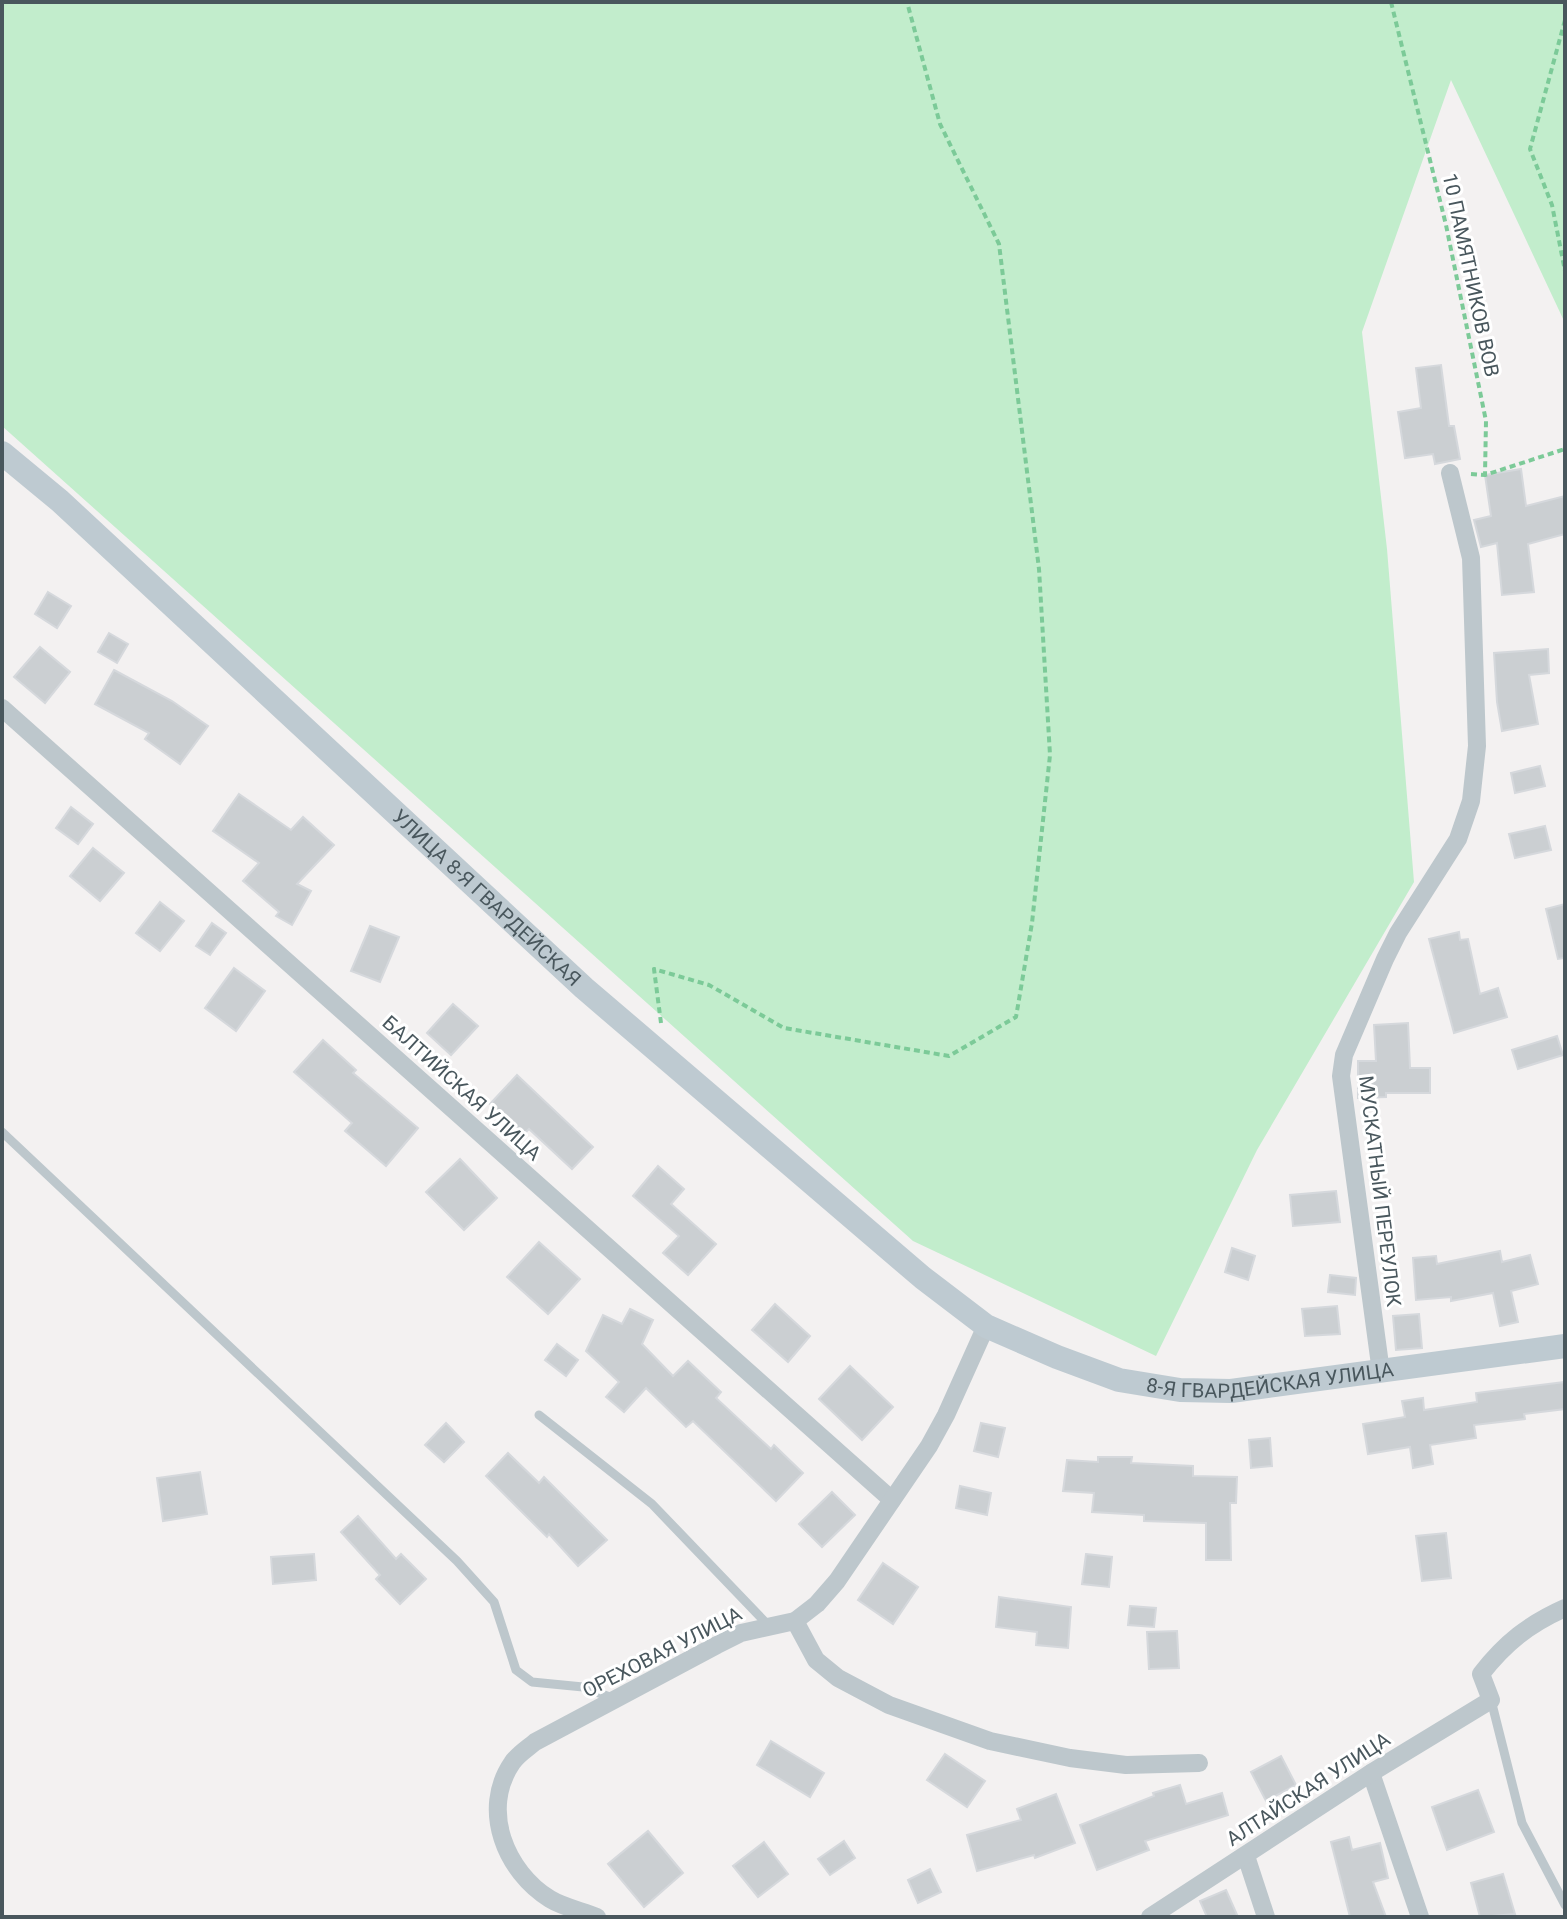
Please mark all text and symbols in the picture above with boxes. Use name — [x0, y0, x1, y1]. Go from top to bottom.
street label: 10 ПАМЯТНИКОВ ВОВ — [1438, 171, 1504, 379]
street label: УЛИЦА 8-Я ГВАРДЕЙСКАЯ — [388, 804, 586, 991]
street label: БАЛТИЙСКАЯ УЛИЦА — [378, 1010, 546, 1166]
street label: МУСКАТНЫЙ ПЕРЕУЛОК — [1354, 1074, 1406, 1308]
street label: 8-Я ГВАРДЕЙСКАЯ УЛИЦА — [1145, 1357, 1395, 1403]
street label: ОРЕХОВАЯ УЛИЦА — [578, 1602, 746, 1702]
street label: АЛТАЙСКАЯ УЛИЦА — [1222, 1727, 1394, 1851]

